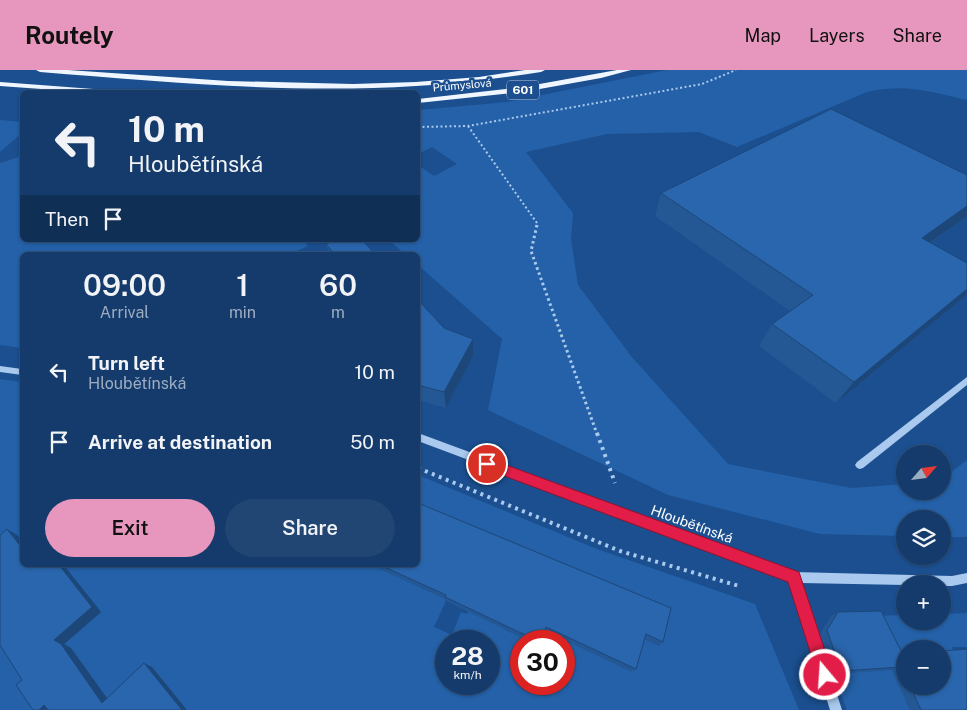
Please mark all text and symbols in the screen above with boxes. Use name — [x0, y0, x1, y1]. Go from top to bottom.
text: Routely — [25, 21, 114, 49]
text: Map — [745, 25, 781, 46]
text: Layers — [809, 25, 865, 46]
text: Share — [893, 25, 942, 46]
street label: Průmyslová — [432, 76, 492, 94]
road number: 601 — [507, 80, 539, 100]
text: 10 m — [128, 109, 205, 150]
icon: left — [45, 110, 110, 175]
text: Hloubětínská — [128, 151, 263, 177]
icon: arrive — [99, 205, 127, 233]
text: Then — [45, 208, 89, 230]
text: 09:00 — [83, 267, 166, 303]
text: 1 — [236, 267, 249, 303]
text: 60 — [319, 267, 357, 303]
text: Arrival — [100, 303, 149, 322]
text: min — [229, 303, 256, 322]
text: m — [331, 303, 345, 322]
text: Turn left — [88, 352, 165, 374]
icon: left — [45, 358, 73, 386]
text: 10 m — [355, 361, 395, 383]
text: Hloubětínská — [88, 374, 186, 393]
icon: arrive — [45, 428, 73, 456]
text: Arrive at destination — [88, 431, 272, 453]
text: 50 m — [350, 431, 395, 453]
pin — [466, 443, 508, 485]
north arrow — [896, 445, 951, 500]
map controls — [896, 445, 951, 695]
icon: arrive — [473, 450, 501, 478]
button: Exit — [45, 499, 215, 557]
button: Share — [225, 499, 395, 557]
street label: Hloubětínská — [649, 502, 735, 546]
button: layers — [896, 510, 951, 565]
button: + — [896, 575, 951, 630]
speed limit sign: 30 — [510, 630, 575, 695]
button: − — [896, 640, 951, 695]
text: 28 — [451, 641, 484, 671]
position arrow — [798, 648, 850, 700]
text: km/h — [453, 668, 482, 682]

